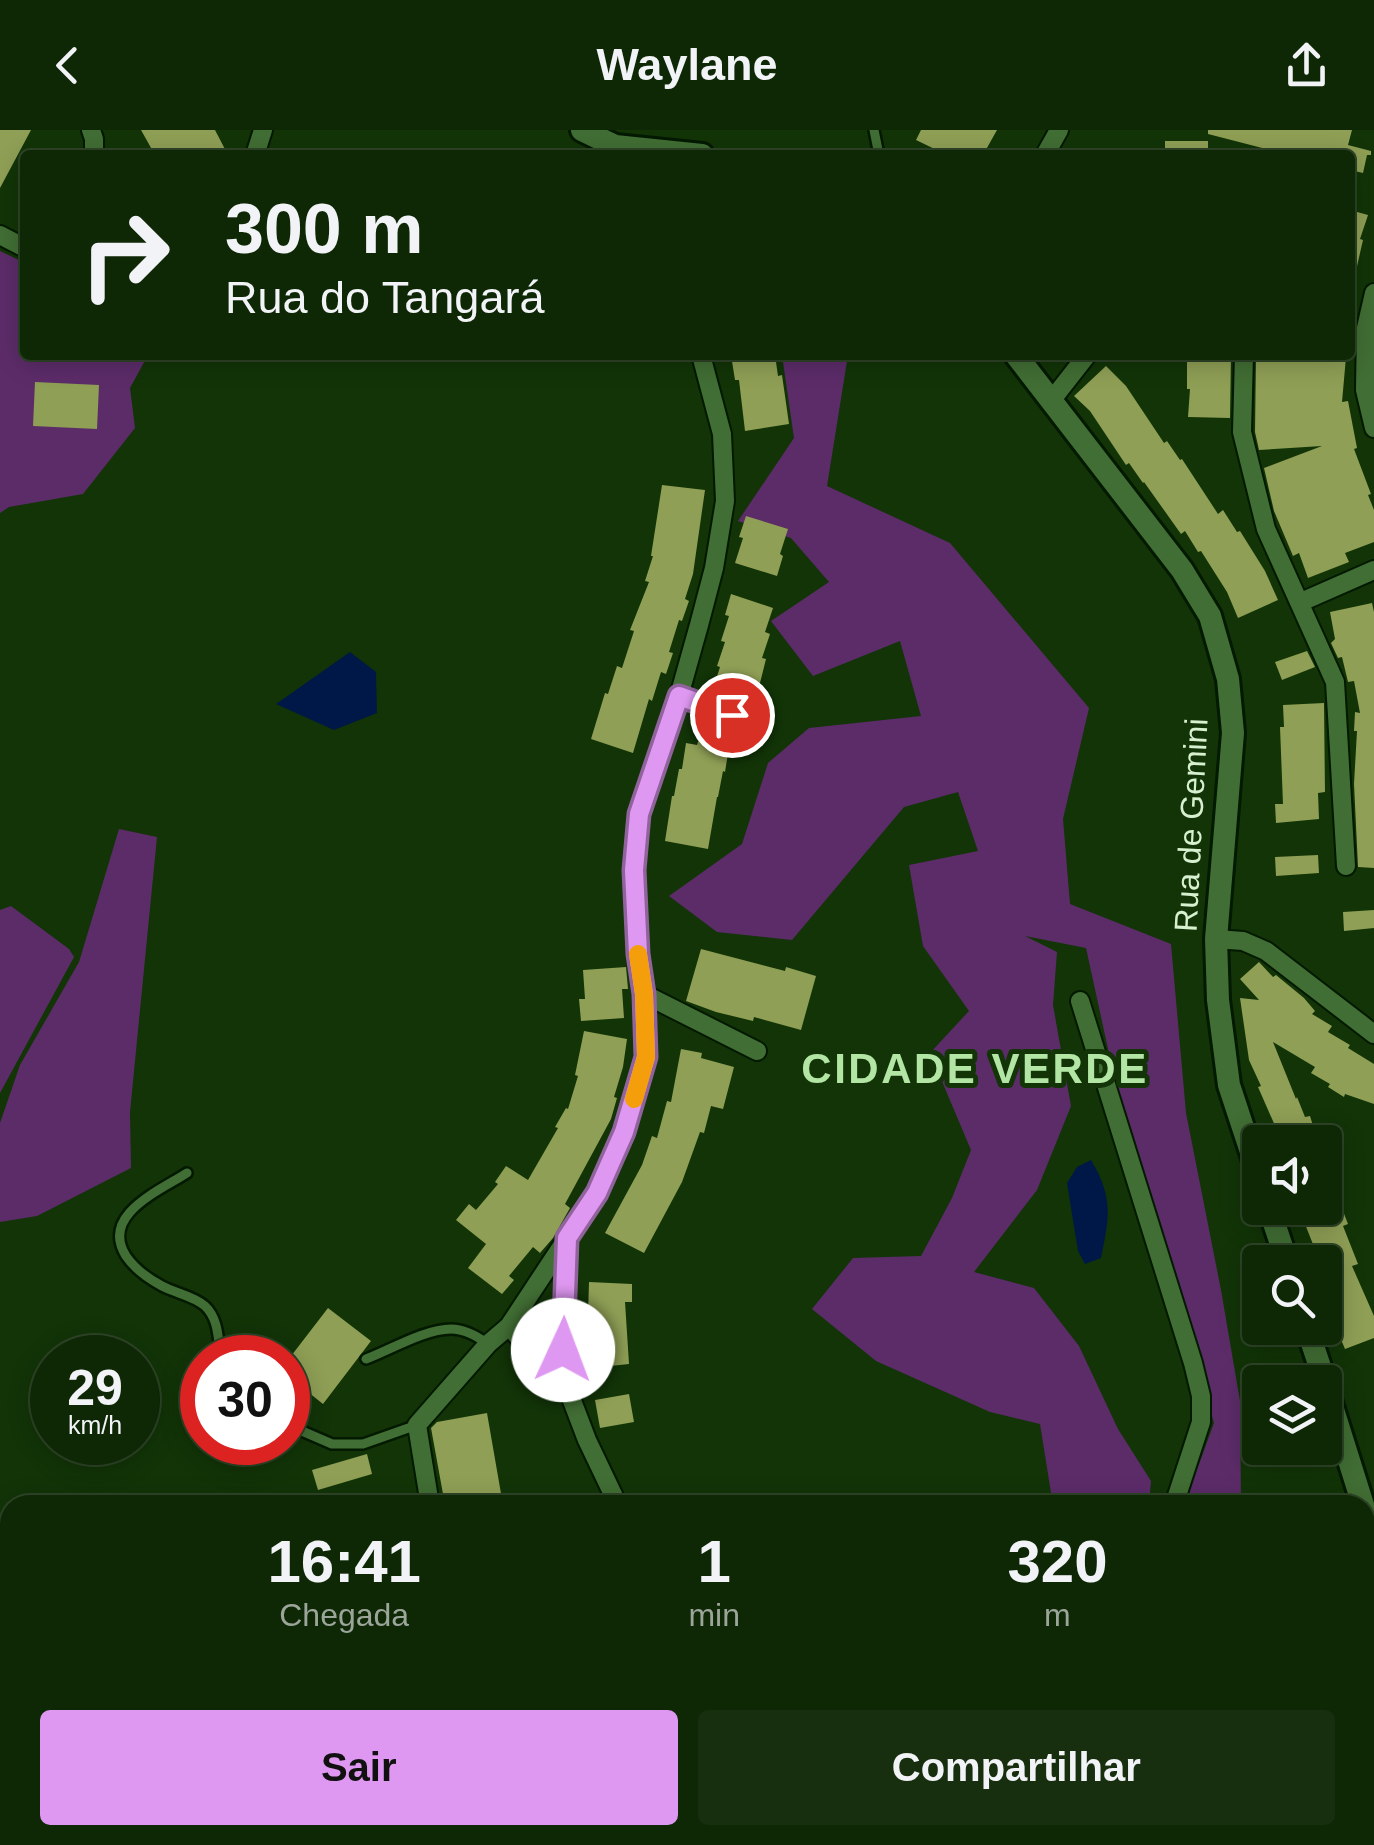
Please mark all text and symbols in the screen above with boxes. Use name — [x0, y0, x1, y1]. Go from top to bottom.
icon: back — [40, 38, 95, 93]
icon: share — [1279, 38, 1334, 93]
text: Waylane — [597, 39, 777, 90]
icon: right — [60, 190, 190, 320]
text: 300 m — [225, 190, 423, 268]
text: Rua do Tangará — [225, 272, 544, 323]
pin — [690, 673, 775, 758]
icon: arrive — [705, 688, 760, 743]
street label: Rua de Gemini — [1167, 717, 1215, 933]
district label: CIDADE VERDE — [801, 1045, 1149, 1092]
map controls — [1242, 1125, 1342, 1465]
button: sound — [1242, 1125, 1342, 1225]
button: search — [1242, 1245, 1342, 1345]
position arrow — [511, 1298, 615, 1402]
speed limit sign: 30 — [180, 1335, 310, 1465]
text: 29 — [67, 1360, 123, 1416]
button: layers — [1242, 1365, 1342, 1465]
text: km/h — [68, 1411, 122, 1439]
text: 16:41 — [267, 1528, 421, 1595]
text: 1 — [697, 1528, 731, 1595]
text: 320 — [1007, 1528, 1108, 1595]
text: Chegada — [279, 1597, 409, 1633]
text: min — [688, 1597, 740, 1633]
text: m — [1044, 1597, 1071, 1633]
button: Sair — [40, 1710, 678, 1825]
button: Compartilhar — [698, 1710, 1335, 1825]

